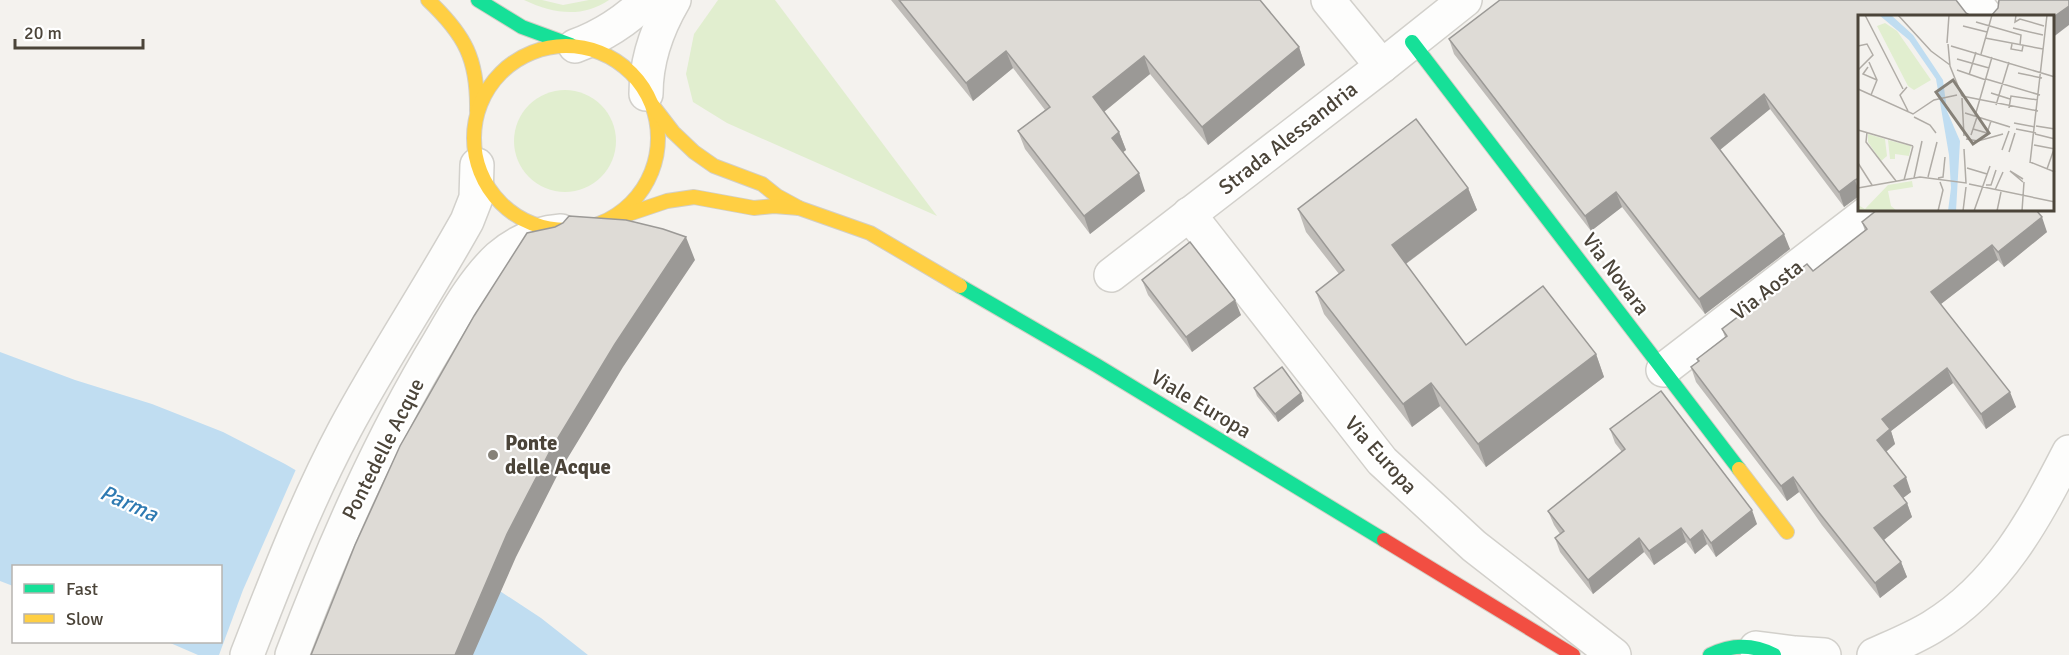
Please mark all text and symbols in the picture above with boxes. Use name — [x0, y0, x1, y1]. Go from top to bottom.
scale bar — [15, 12, 142, 50]
inset map — [1858, 15, 2054, 212]
text: 20 m — [24, 22, 62, 44]
street label: Strada Alessandria — [1214, 76, 1362, 200]
street label: Via Novara — [1577, 228, 1655, 320]
street label: Via Aosta — [1726, 254, 1808, 326]
street label: Viale Europa — [1146, 364, 1256, 444]
street label: Pontedelle Acque — [336, 374, 430, 524]
street label: Via Europa — [1339, 411, 1423, 499]
place label: Ponte delle Acque — [505, 430, 611, 480]
marker: Ponte delle Acque — [486, 448, 500, 462]
water label: Parma — [96, 478, 163, 528]
legend — [12, 565, 222, 643]
text: Fast — [66, 578, 98, 600]
text: Slow — [66, 608, 103, 630]

